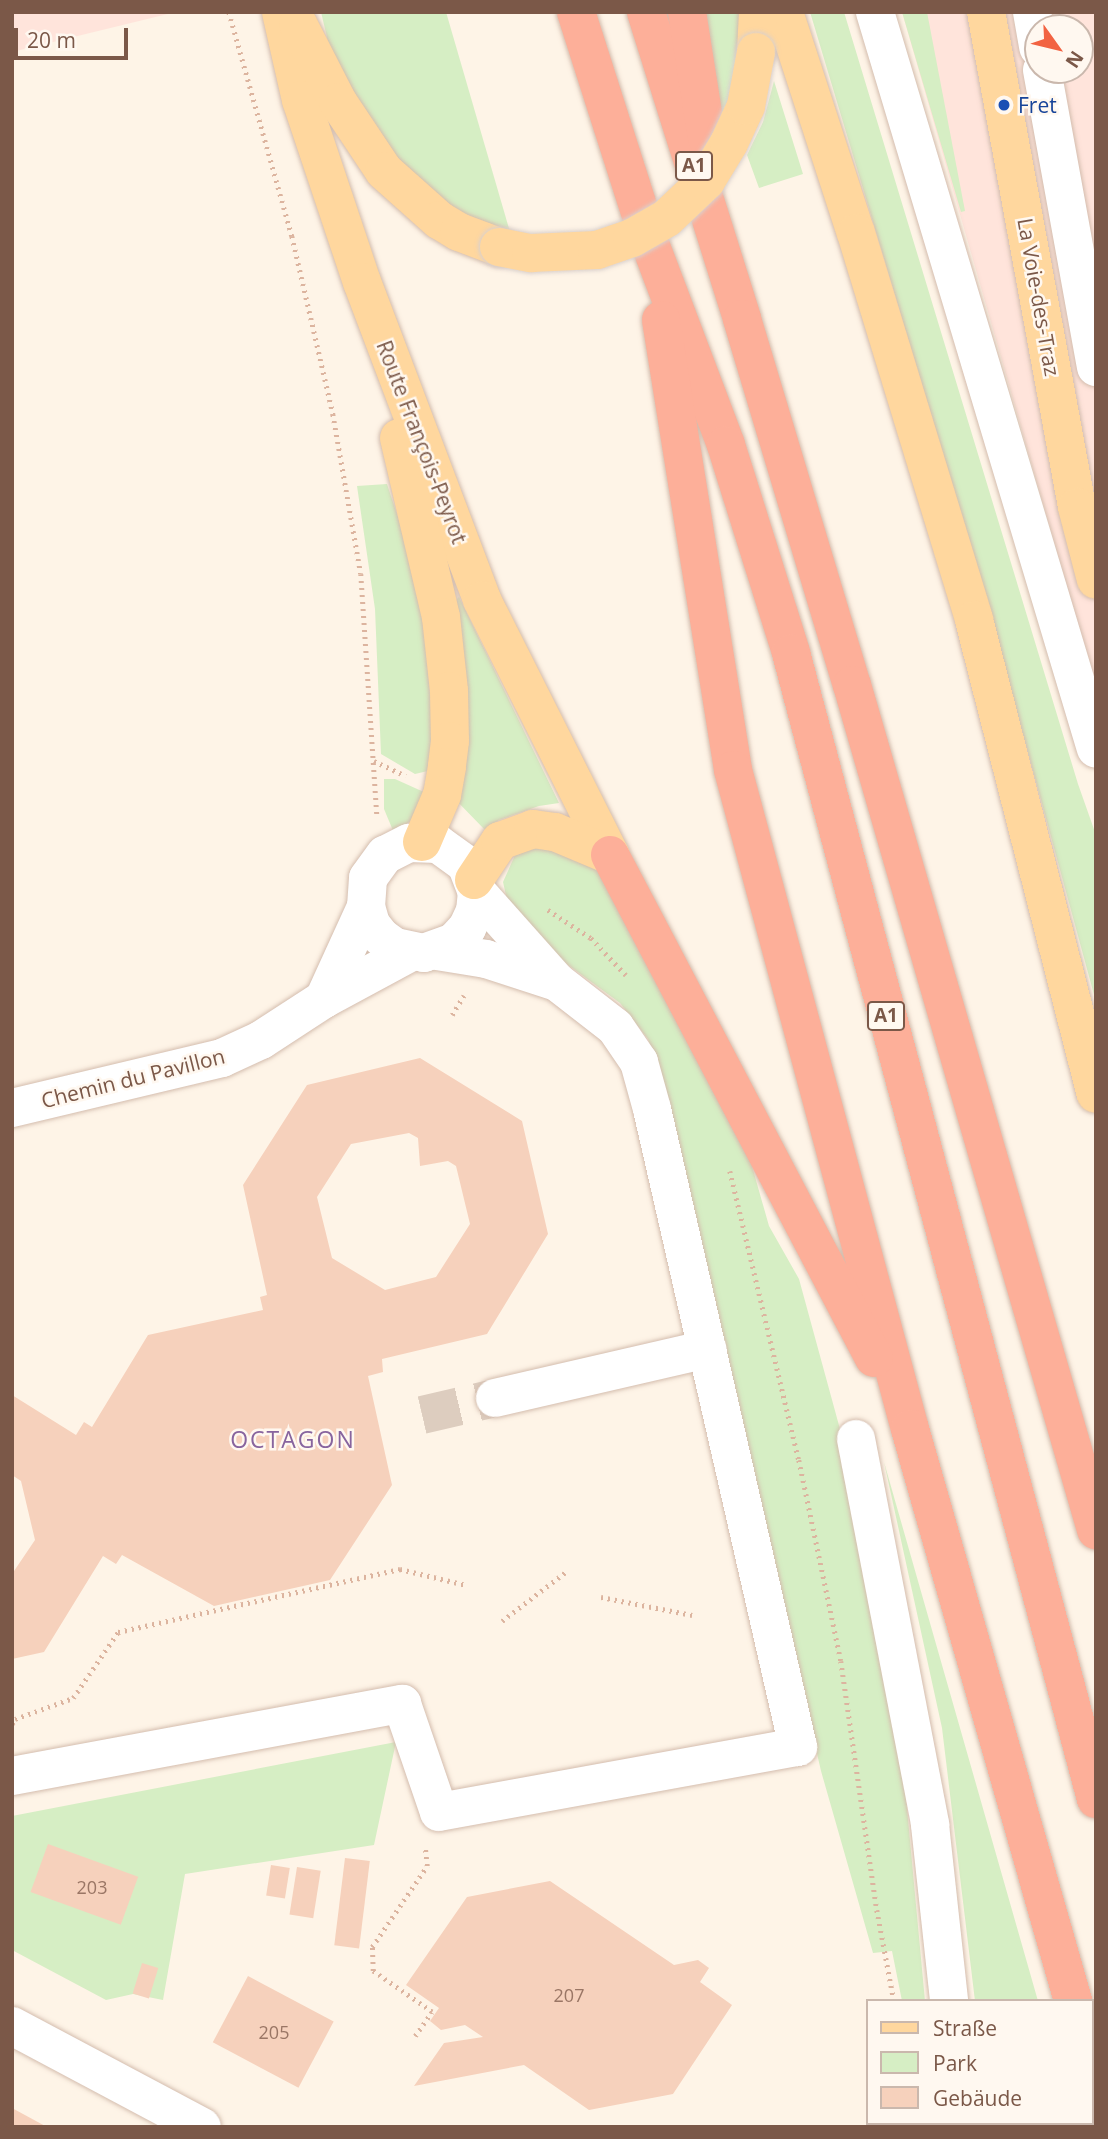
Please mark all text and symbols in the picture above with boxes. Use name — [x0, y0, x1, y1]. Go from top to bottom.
scale bar — [18, 14, 131, 58]
north arrow — [1024, 14, 1094, 84]
text: 20 m — [27, 26, 76, 54]
text: N — [1060, 46, 1090, 73]
place label: Fret — [1018, 92, 1057, 118]
marker: Fret — [996, 97, 1012, 113]
road number: A1 — [675, 150, 713, 182]
street label: La Voie-des-Traz — [1013, 216, 1065, 378]
street label: Route François-Peyrot — [372, 337, 472, 547]
road number: A1 — [867, 1000, 905, 1032]
street label: Chemin du Pavillon — [39, 1043, 227, 1113]
district label: OCTAGON — [231, 1425, 355, 1453]
house number: 203 — [77, 1876, 107, 1898]
house number: 207 — [554, 1984, 584, 2006]
legend — [866, 1999, 1094, 2125]
text: Straße — [933, 2014, 997, 2042]
house number: 205 — [259, 2021, 289, 2043]
text: Park — [933, 2049, 977, 2077]
text: Gebäude — [933, 2084, 1022, 2112]

